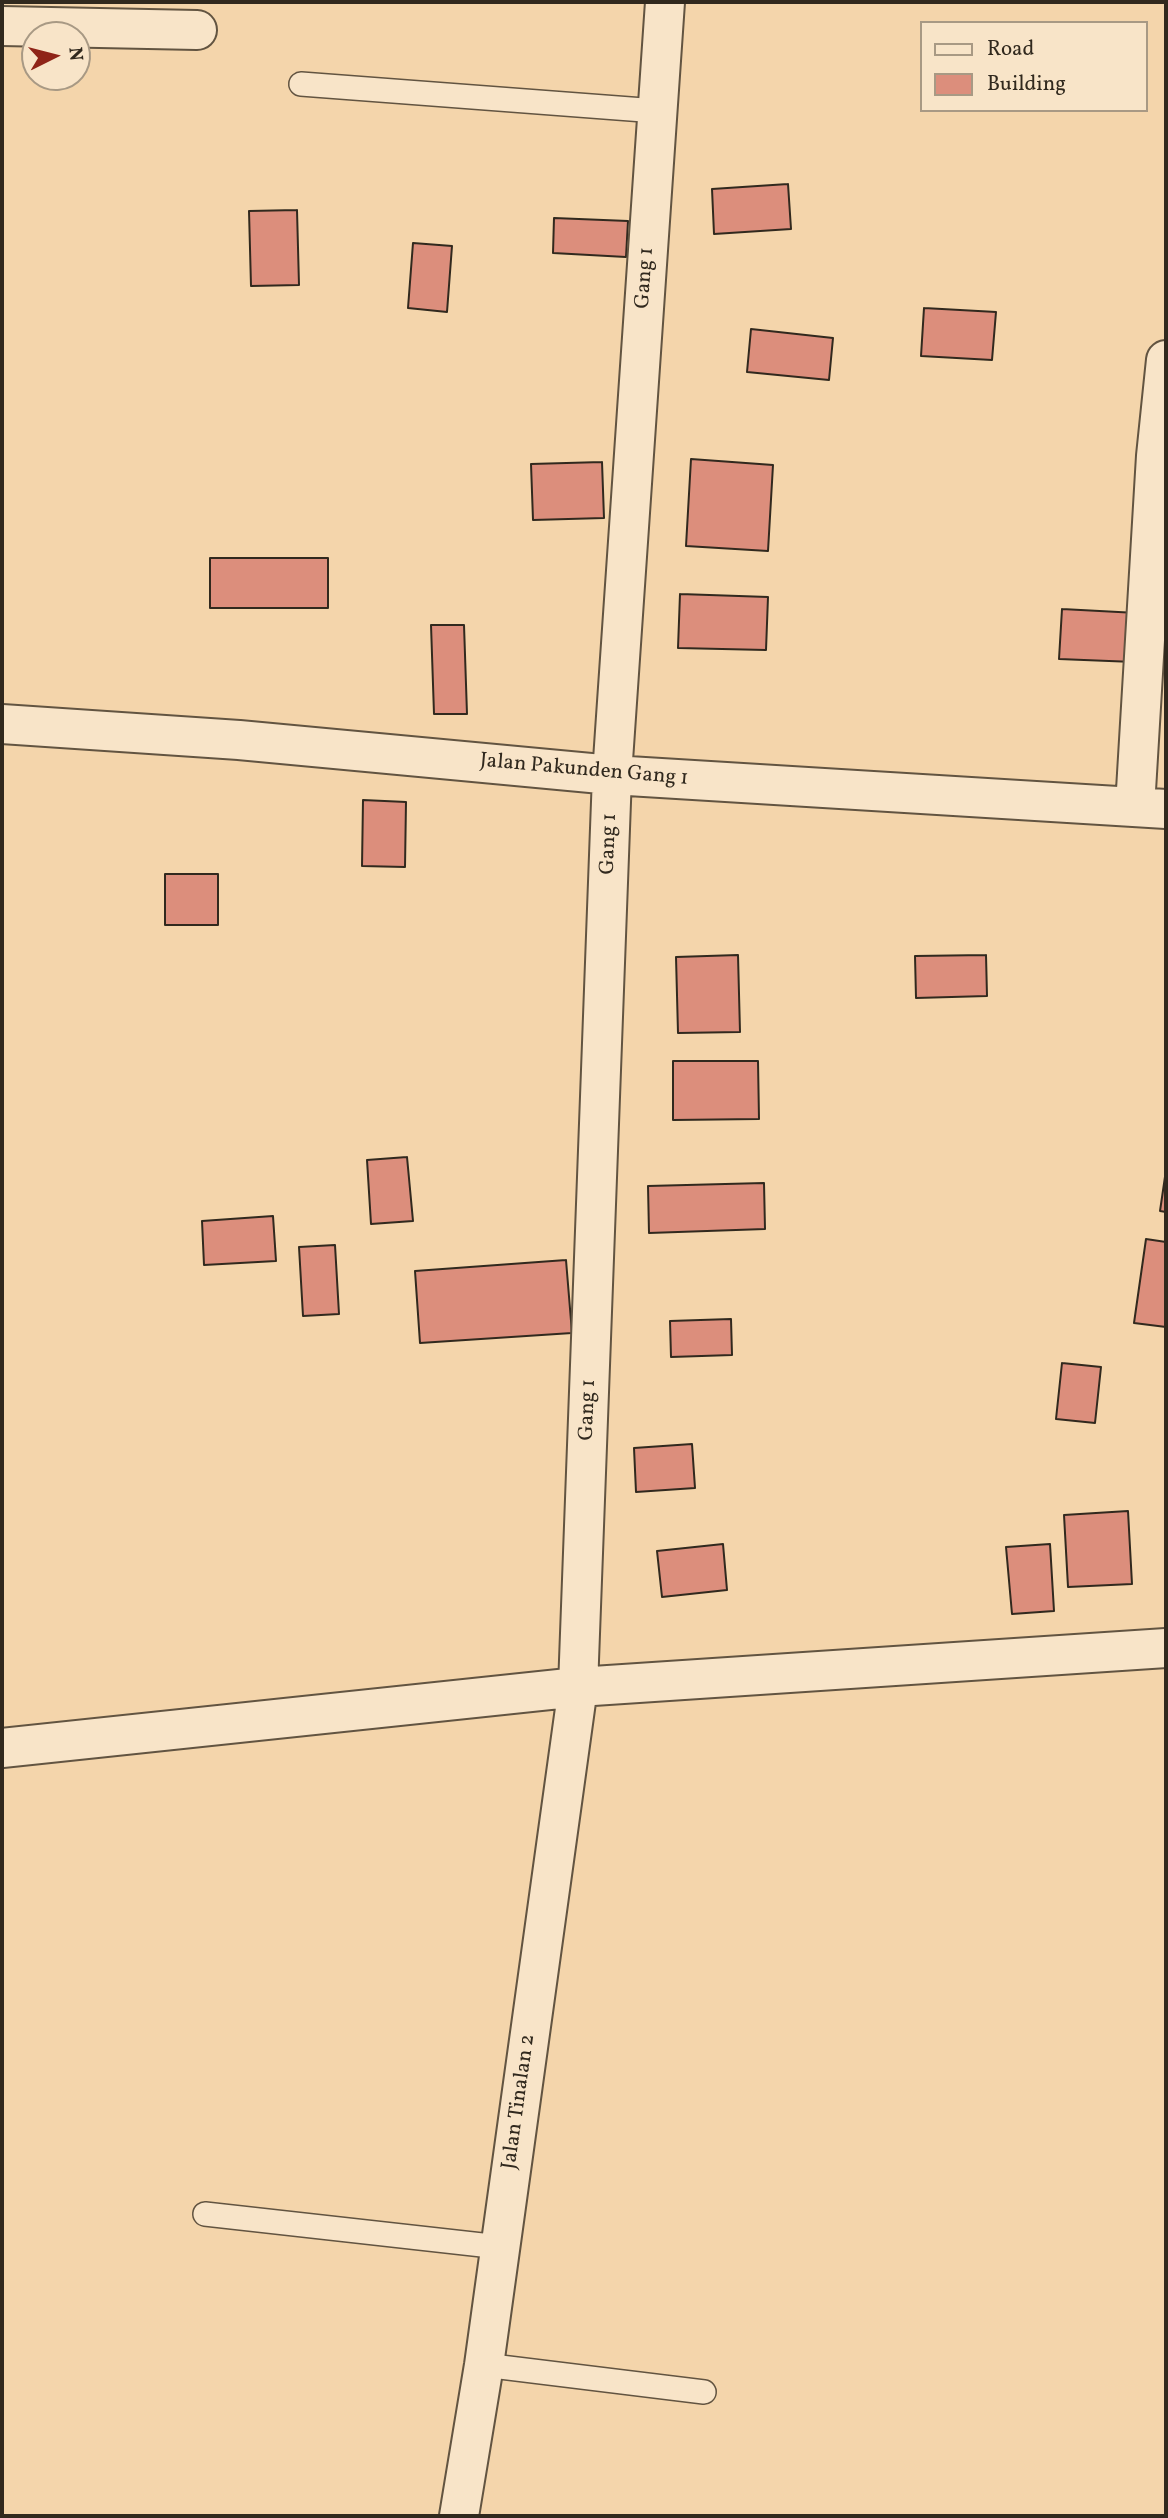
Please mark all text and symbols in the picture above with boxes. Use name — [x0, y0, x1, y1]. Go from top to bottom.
north arrow — [21, 21, 91, 91]
legend — [920, 21, 1147, 112]
text: Road — [987, 35, 1034, 64]
text: N — [61, 46, 89, 62]
text: Building — [987, 70, 1066, 99]
street label: Gang 1 — [631, 246, 661, 310]
street label: Jalan Pakunden Gang 1 — [479, 749, 689, 793]
street label: Gang 1 — [596, 813, 624, 875]
street label: Gang 1 — [575, 1379, 603, 1441]
street label: Jalan Tinalan 2 — [498, 2033, 542, 2171]

